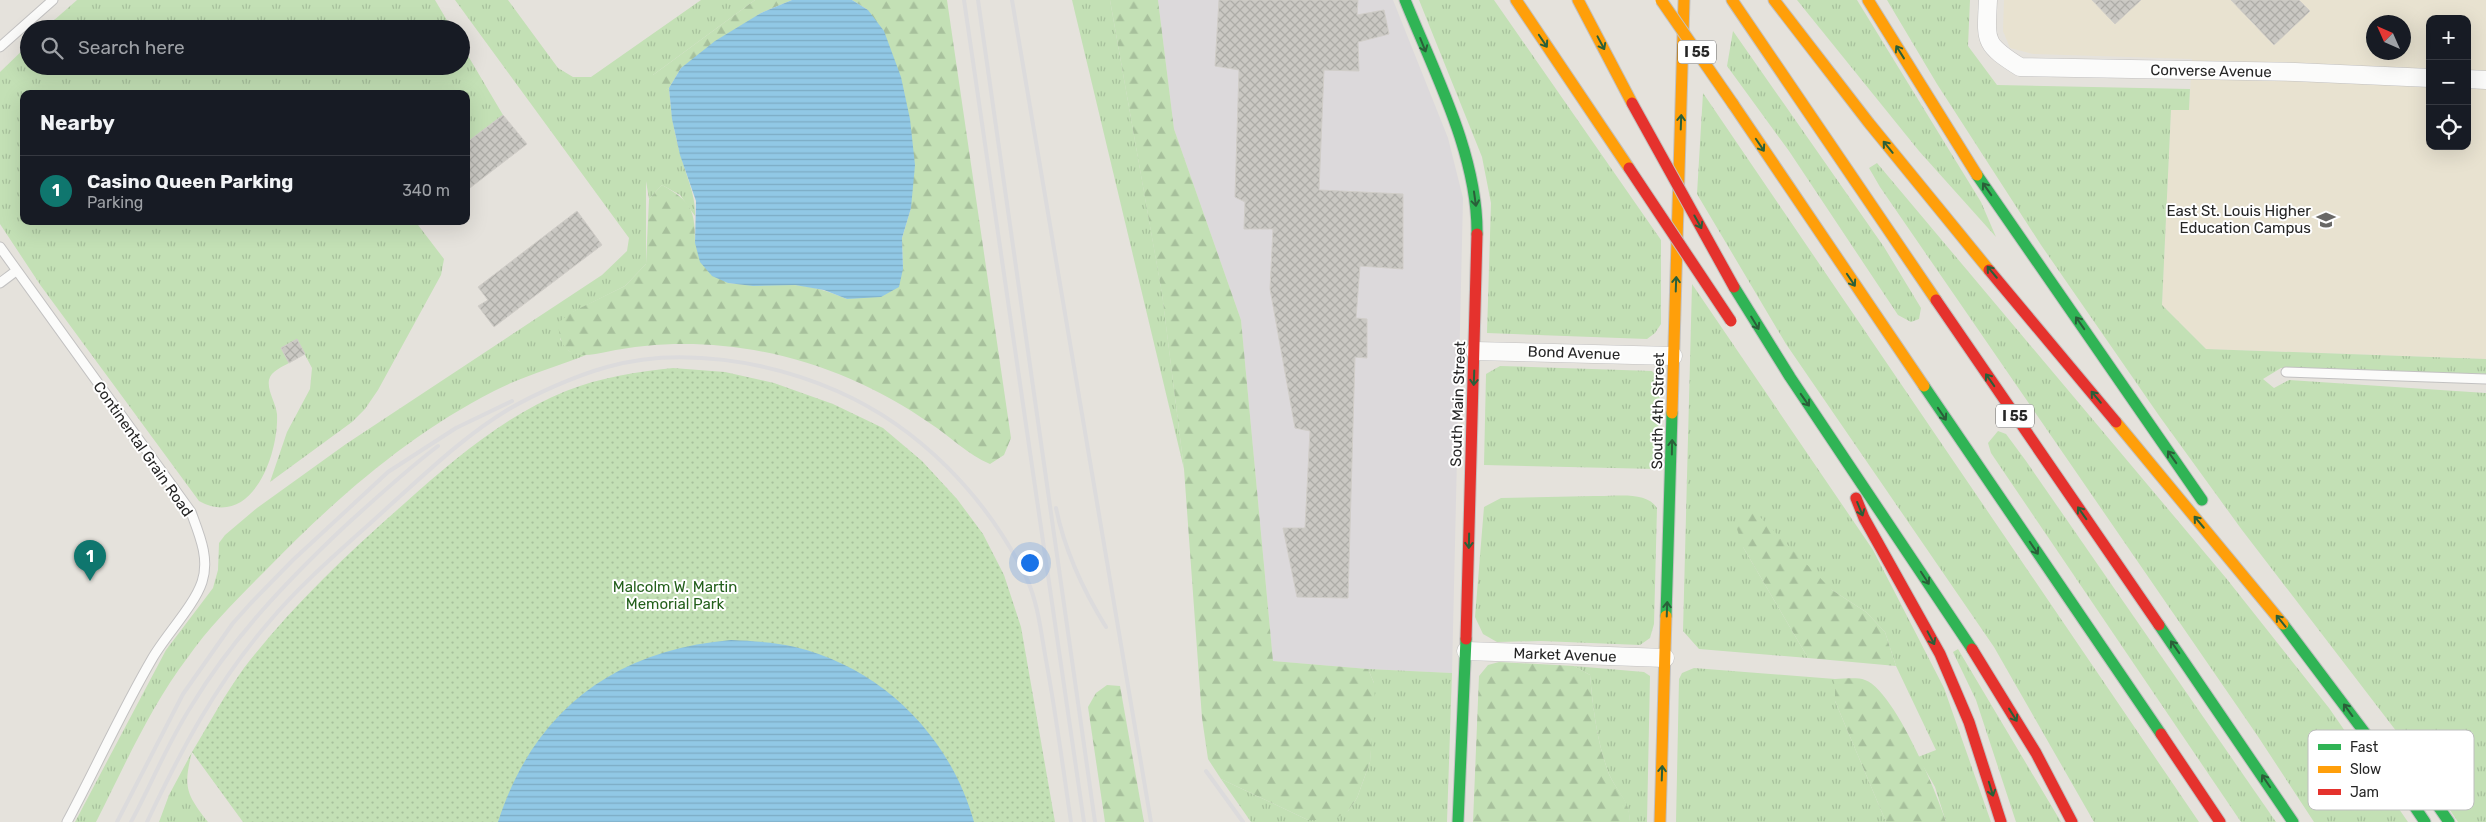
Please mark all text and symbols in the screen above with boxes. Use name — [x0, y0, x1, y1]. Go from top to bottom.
north arrow — [2366, 15, 2411, 60]
map controls — [2426, 15, 2471, 150]
button: + — [2426, 15, 2471, 60]
search box — [20, 20, 470, 75]
one-way arrow — [1539, 33, 1549, 47]
icon: search — [38, 34, 66, 62]
one-way arrow — [1597, 35, 1606, 50]
text: Search here — [78, 36, 185, 59]
one-way arrow — [1419, 37, 1428, 52]
road number: I 55 — [1678, 41, 1716, 64]
one-way arrow — [1895, 45, 1905, 59]
button: − — [2426, 60, 2471, 105]
street label: Converse Avenue — [2150, 61, 2272, 81]
button: locate — [2426, 105, 2471, 150]
text: Nearby — [40, 110, 115, 135]
one-way arrow — [1676, 114, 1685, 130]
one-way arrow — [1755, 137, 1765, 151]
one-way arrow — [1883, 140, 1894, 153]
text: Casino Queen Parking — [87, 170, 293, 193]
text: 1 — [52, 181, 60, 200]
text: 340 m — [402, 181, 450, 200]
one-way arrow — [1982, 182, 1992, 196]
one-way arrow — [1470, 190, 1480, 206]
text: Parking — [87, 193, 143, 212]
place label: East St. Louis Higher Education Campus — [2166, 202, 2311, 237]
school or university icon: East St. Louis Higher Education Campus — [2315, 209, 2337, 231]
one-way arrow — [1693, 215, 1703, 230]
one-way arrow — [1986, 266, 1997, 279]
one-way arrow — [1846, 272, 1856, 286]
one-way arrow — [1671, 277, 1680, 293]
one-way arrow — [1751, 316, 1761, 330]
one-way arrow — [2075, 316, 2085, 330]
street label: South Main Street — [1447, 341, 1469, 467]
street label: Bond Avenue — [1527, 342, 1621, 364]
street label: South 4th Street — [1648, 352, 1668, 470]
one-way arrow — [1469, 370, 1479, 386]
one-way arrow — [1985, 373, 1995, 387]
street label: Continental Grain Road — [89, 378, 197, 520]
one-way arrow — [2090, 391, 2101, 404]
one-way arrow — [1800, 393, 1810, 407]
road number: I 55 — [1996, 404, 2034, 428]
one-way arrow — [1937, 407, 1947, 421]
one-way arrow — [1667, 439, 1677, 456]
one-way arrow — [2167, 450, 2177, 464]
one-way arrow — [1856, 501, 1866, 516]
one-way arrow — [2077, 507, 2087, 521]
one-way arrow — [2194, 516, 2205, 529]
one-way arrow — [1464, 533, 1473, 549]
pin: 1 — [74, 540, 106, 581]
one-way arrow — [2029, 541, 2039, 555]
your location — [1017, 550, 1043, 576]
one-way arrow — [1920, 571, 1931, 585]
park label: Malcolm W. Martin Memorial Park — [613, 578, 737, 613]
one-way arrow — [1662, 602, 1671, 618]
one-way arrow — [2276, 615, 2287, 628]
one-way arrow — [1927, 631, 1937, 645]
one-way arrow — [2170, 640, 2180, 654]
street label: Market Avenue — [1513, 644, 1617, 666]
one-way arrow — [2343, 703, 2353, 717]
one-way arrow — [2008, 707, 2018, 721]
legend — [2308, 730, 2474, 810]
text: Fast — [2350, 739, 2379, 756]
text: Slow — [2350, 761, 2381, 778]
one-way arrow — [1657, 766, 1666, 782]
one-way arrow — [2261, 775, 2271, 789]
one-way arrow — [1987, 781, 1997, 797]
text: Jam — [2350, 784, 2379, 801]

